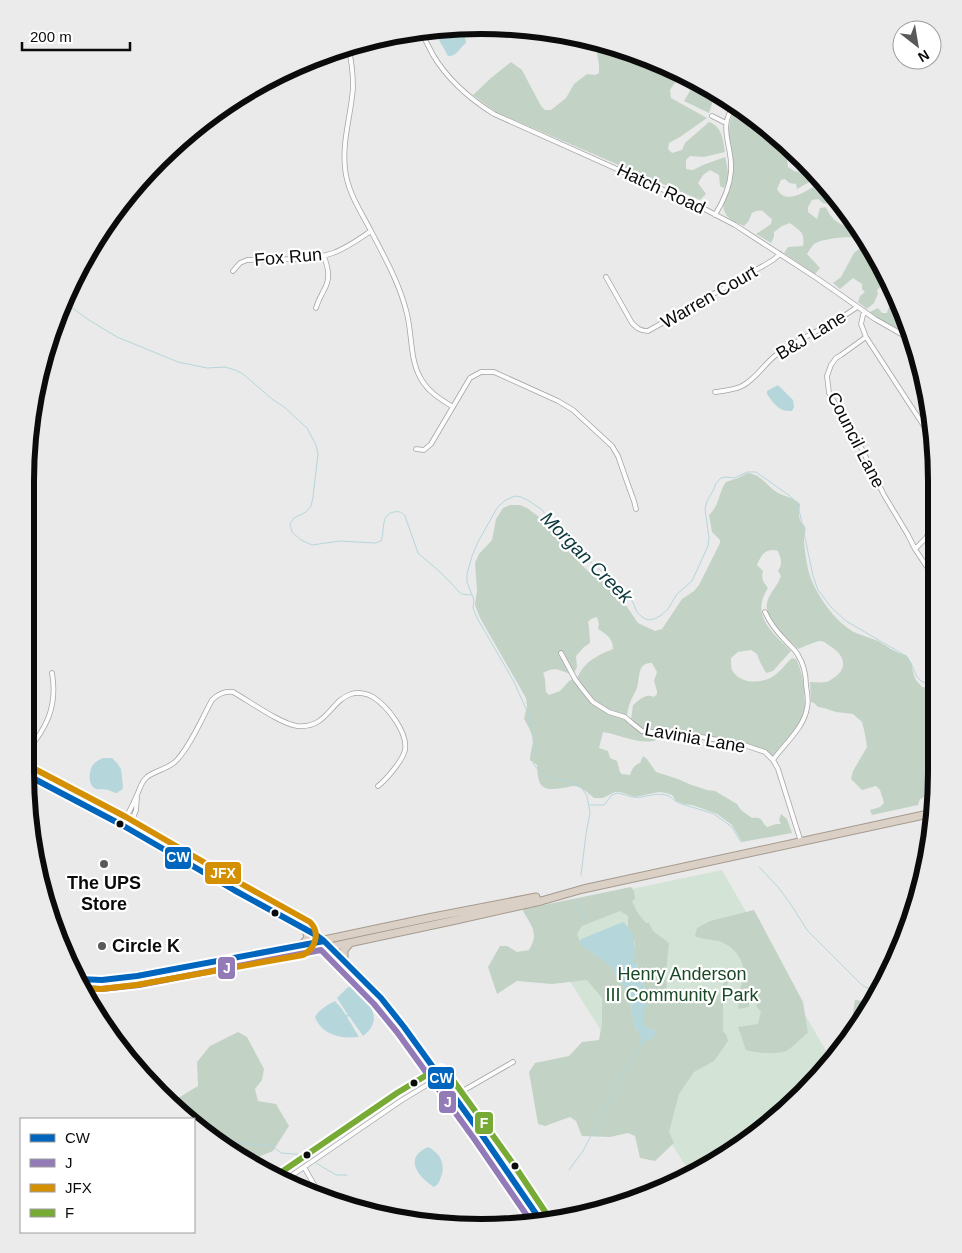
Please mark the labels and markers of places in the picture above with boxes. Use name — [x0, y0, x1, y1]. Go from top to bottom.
unlabelled marker — [115, 819, 125, 829]
marker: The UPS Store — [98, 858, 110, 870]
place label: The UPS Store — [67, 873, 141, 914]
unlabelled marker — [270, 908, 280, 918]
place label: Circle K — [112, 936, 180, 956]
marker: Circle K — [96, 940, 108, 952]
unlabelled marker — [409, 1078, 419, 1088]
unlabelled marker — [302, 1150, 312, 1160]
unlabelled marker — [510, 1161, 520, 1171]

